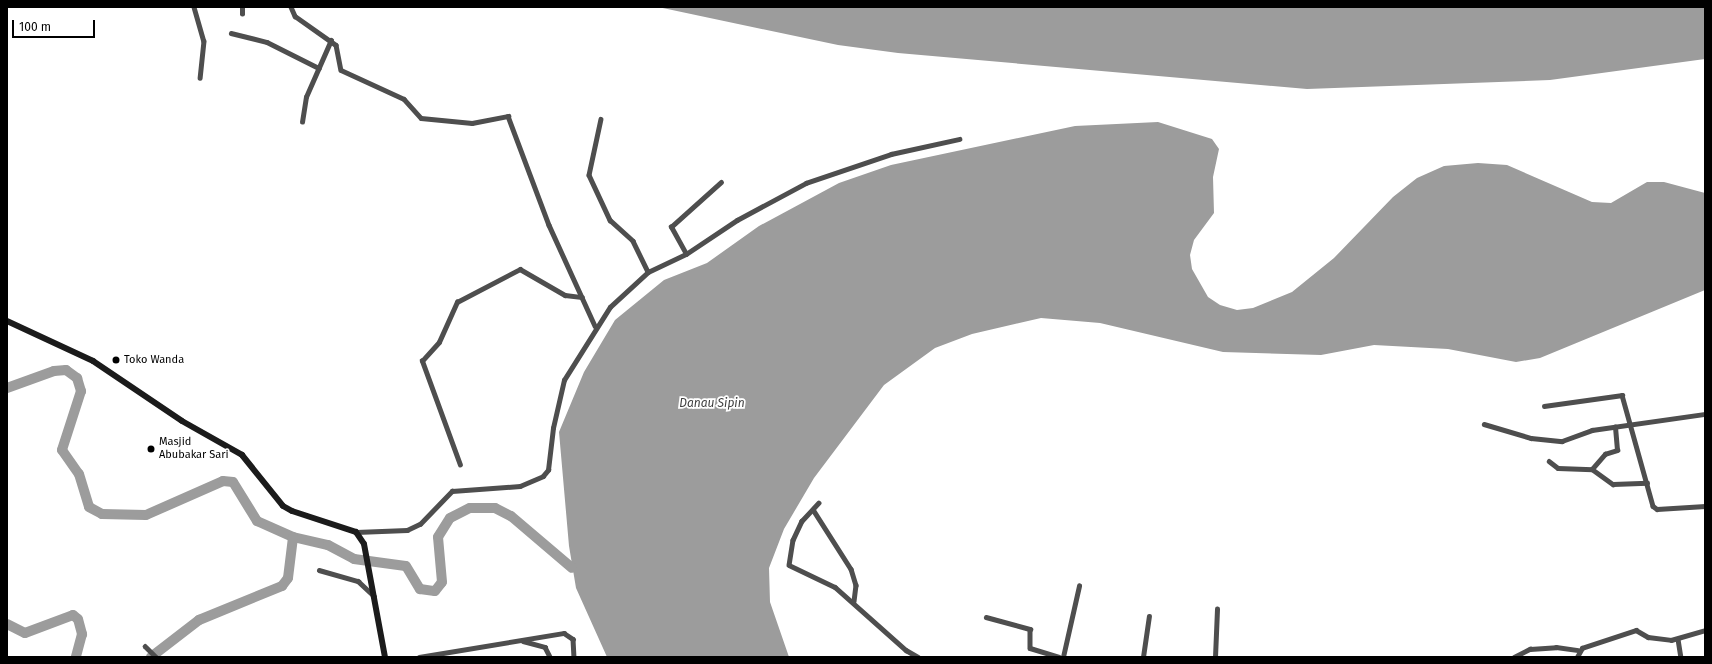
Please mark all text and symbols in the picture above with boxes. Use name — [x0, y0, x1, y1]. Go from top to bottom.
scale bar — [14, 12, 97, 38]
text: 100 m — [19, 20, 51, 34]
place label: Toko Wanda — [124, 353, 184, 367]
marker: Toko Wanda — [111, 355, 121, 365]
water label: Danau Sipin — [679, 397, 745, 411]
place label: Masjid Abubakar Sari — [159, 436, 229, 462]
marker: Masjid Abubakar Sari — [146, 444, 156, 454]

